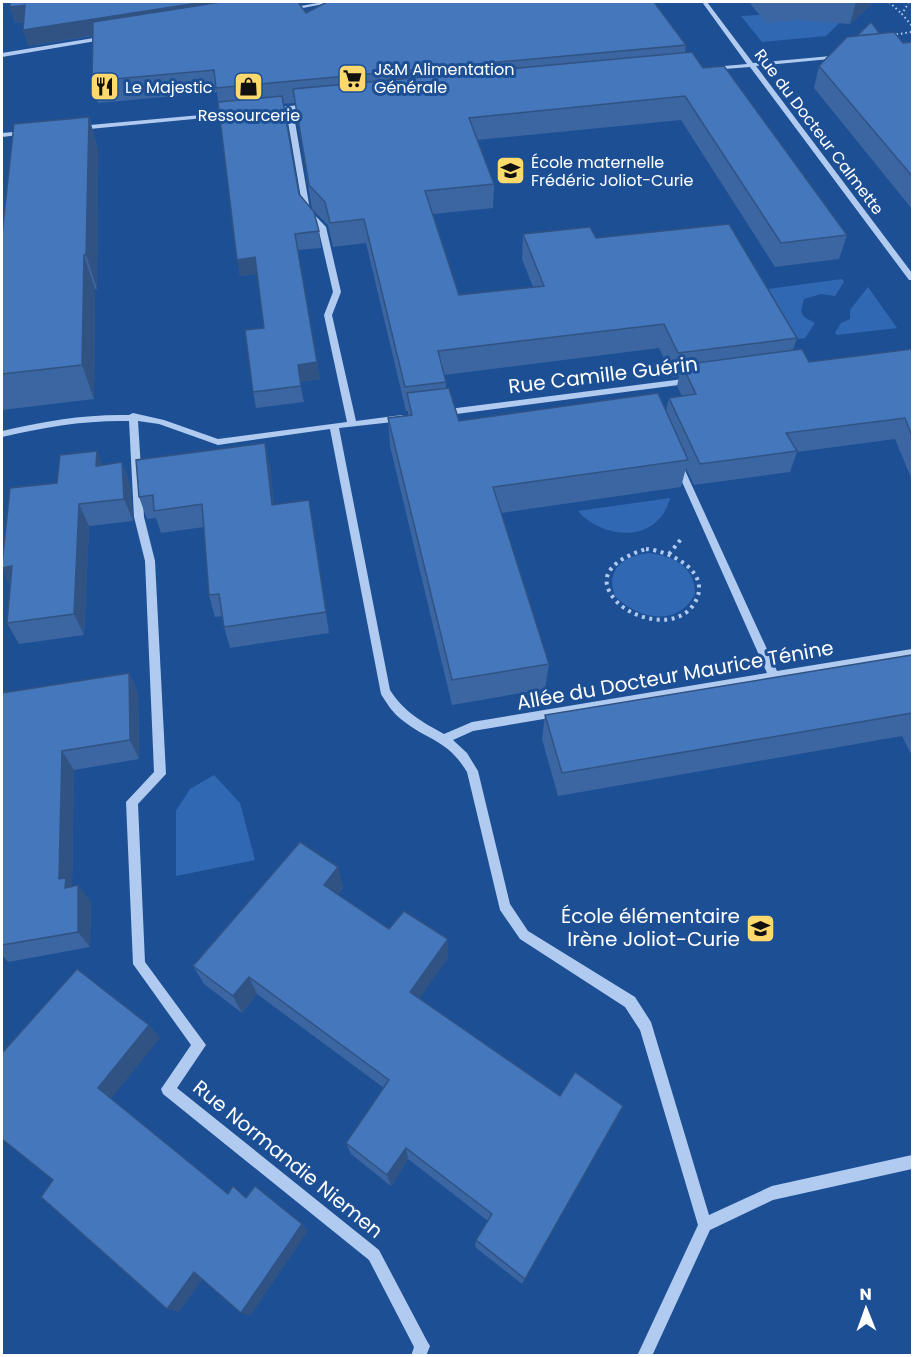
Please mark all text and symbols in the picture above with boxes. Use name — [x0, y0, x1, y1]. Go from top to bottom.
street label: Rue du Docteur Calmette — [749, 44, 889, 220]
place label: J&M Alimentation Générale — [374, 58, 515, 99]
supermarket icon: J&M Alimentation Générale — [337, 62, 369, 94]
restaurant icon: Le Majestic — [88, 71, 120, 103]
shop icon: Ressourcerie — [233, 71, 265, 103]
place label: Le Majestic — [125, 76, 213, 99]
place label: Ressourcerie — [198, 104, 300, 127]
place label: École maternelle Frédéric Joliot-Curie — [531, 151, 694, 192]
school or university icon: École maternelle Frédéric Joliot-Curie — [494, 155, 526, 187]
street label: Rue Camille Guérin — [507, 349, 699, 401]
street label: Allée du Docteur Maurice Ténine — [514, 633, 836, 717]
place label: École élémentaire Irène Joliot-Curie — [561, 902, 740, 953]
school or university icon: École élémentaire Irène Joliot-Curie — [745, 912, 777, 944]
street label: Rue Normandie Niemen — [187, 1073, 389, 1245]
north arrow — [836, 1279, 896, 1339]
text: N — [860, 1283, 872, 1306]

